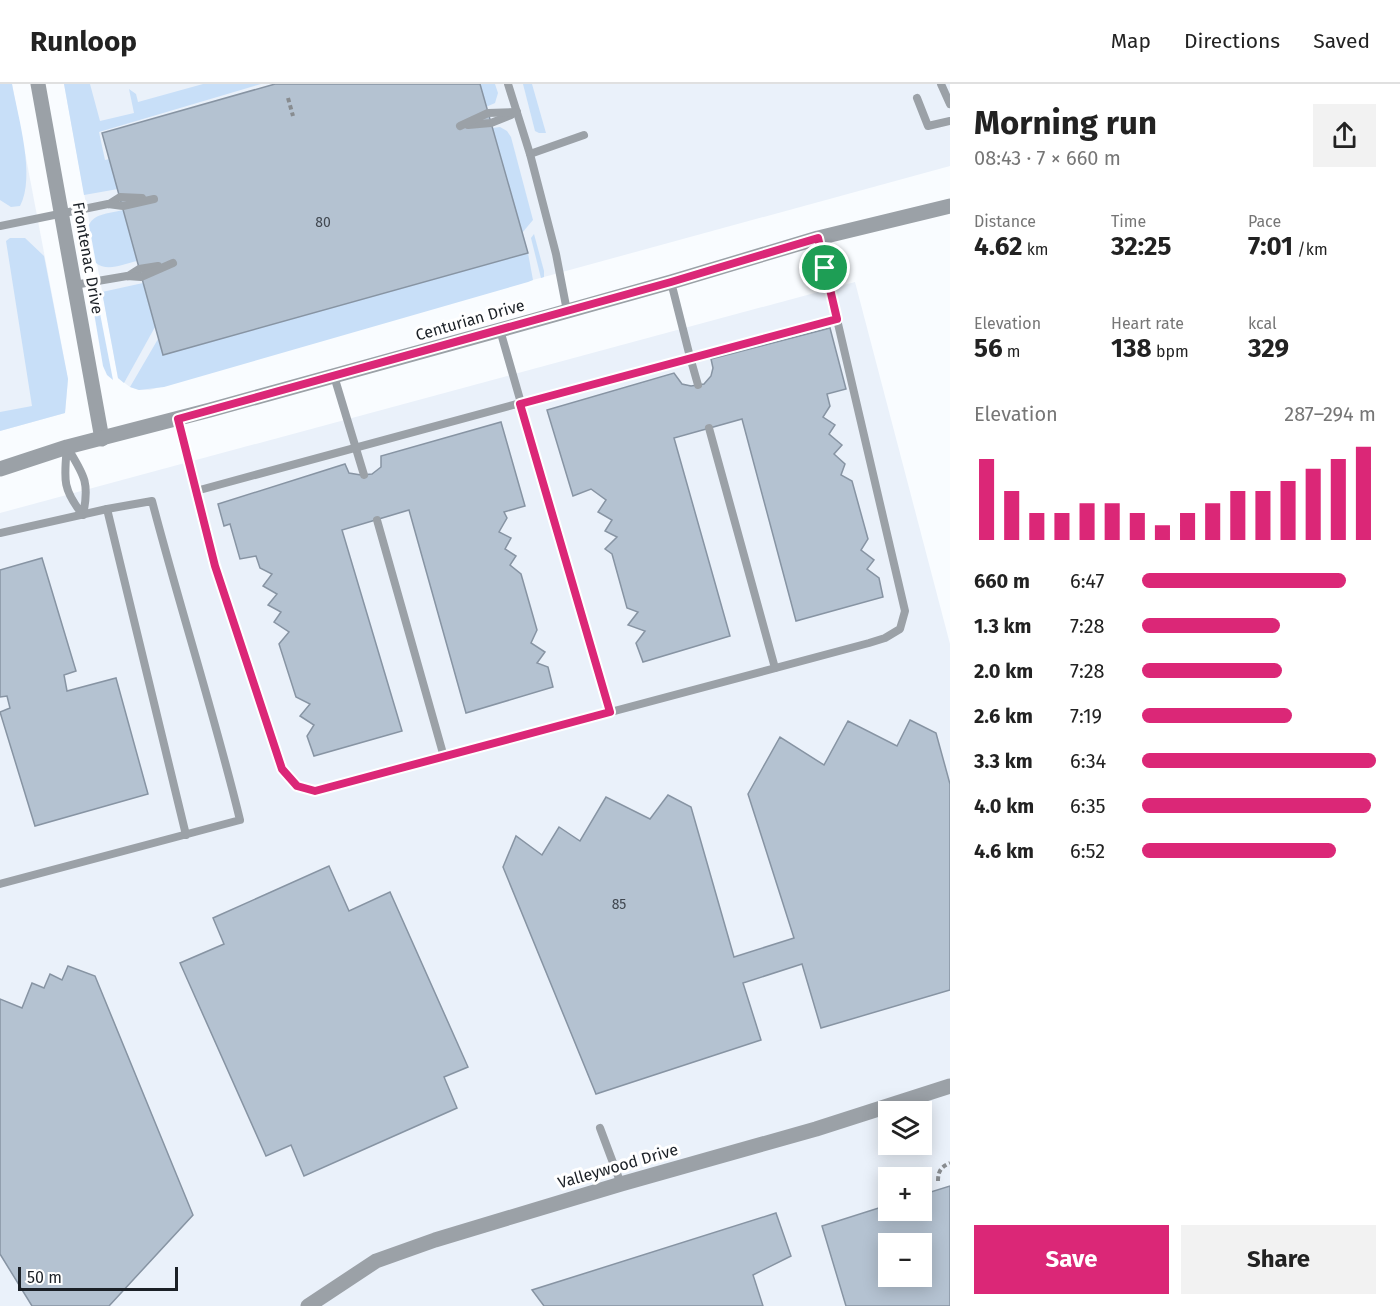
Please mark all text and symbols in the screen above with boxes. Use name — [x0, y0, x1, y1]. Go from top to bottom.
text: Runloop — [30, 25, 137, 58]
text: Map — [1111, 28, 1151, 54]
text: Directions — [1184, 28, 1280, 54]
text: Saved — [1313, 28, 1370, 54]
text: Morning run — [974, 103, 1157, 143]
button: share — [1313, 104, 1376, 167]
text: 08:43 · 7 × 660 m — [974, 146, 1121, 170]
street label: Frontenac Drive — [69, 200, 107, 316]
text: Distance — [974, 212, 1036, 231]
text: Time — [1111, 212, 1146, 231]
text: Pace — [1248, 212, 1281, 231]
house number: 80 — [315, 214, 331, 231]
text: 4.62 — [974, 231, 1022, 262]
text: 32:25 — [1111, 231, 1171, 262]
text: 7:01 — [1248, 231, 1293, 262]
text: km — [1022, 240, 1049, 259]
text: /km — [1293, 240, 1328, 259]
pin — [799, 242, 850, 293]
icon: arrive — [808, 251, 841, 284]
street label: Centurian Drive — [413, 295, 527, 345]
text: Elevation — [974, 314, 1041, 333]
text: Heart rate — [1111, 314, 1184, 333]
text: kcal — [1248, 314, 1277, 333]
text: 56 — [974, 333, 1003, 364]
text: 138 — [1111, 333, 1152, 364]
text: 329 — [1248, 333, 1289, 364]
text: m — [1003, 342, 1021, 361]
text: bpm — [1152, 342, 1189, 361]
text: Elevation — [974, 402, 1058, 426]
text: 287–294 m — [1284, 402, 1376, 426]
text: 660 m — [974, 569, 1030, 593]
text: 6:47 — [1070, 569, 1104, 593]
text: 1.3 km — [974, 614, 1031, 638]
text: 7:28 — [1070, 614, 1105, 638]
text: 2.0 km — [974, 659, 1033, 683]
text: 7:28 — [1070, 659, 1105, 683]
text: 2.6 km — [974, 704, 1033, 728]
text: 7:19 — [1070, 704, 1102, 728]
text: 3.3 km — [974, 749, 1033, 773]
text: 6:34 — [1070, 749, 1106, 773]
text: 4.0 km — [974, 794, 1034, 818]
text: 6:35 — [1070, 794, 1106, 818]
text: 4.6 km — [974, 839, 1034, 863]
text: 6:52 — [1070, 839, 1105, 863]
house number: 85 — [612, 896, 626, 913]
map controls — [878, 1101, 932, 1287]
button: layers — [878, 1101, 932, 1155]
street label: Valleywood Drive — [556, 1140, 680, 1192]
button: + — [878, 1167, 932, 1221]
button: Save — [974, 1225, 1169, 1294]
button: Share — [1181, 1225, 1376, 1294]
button: − — [878, 1233, 932, 1287]
scale bar — [18, 1264, 178, 1292]
text: 50 m — [27, 1268, 62, 1287]

